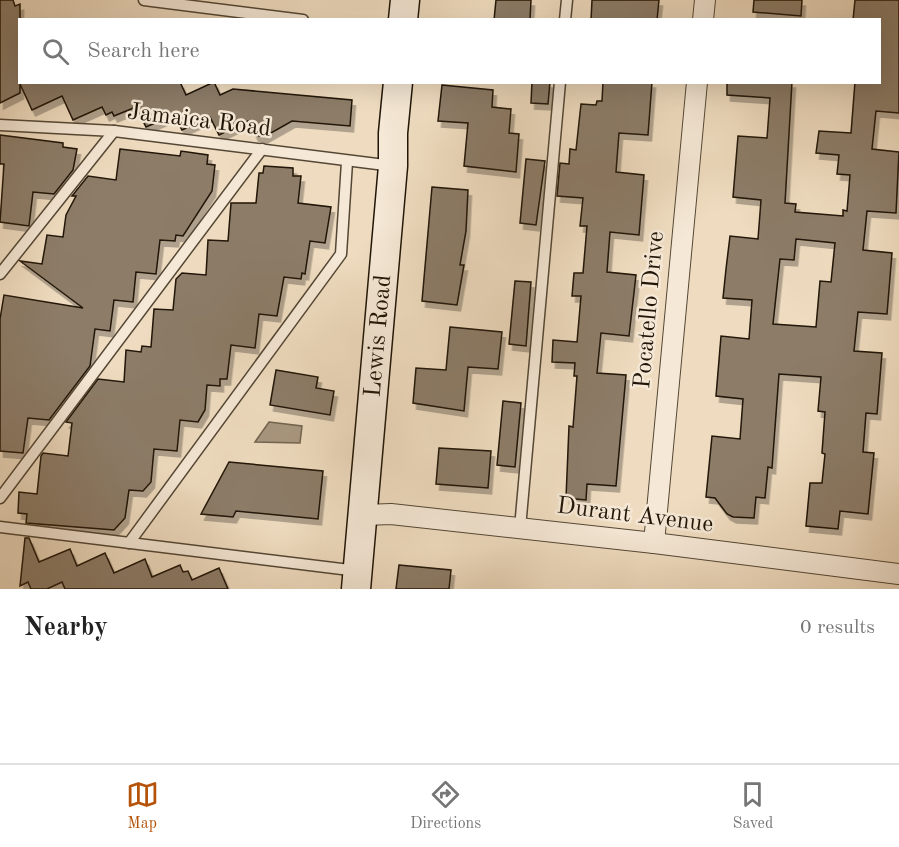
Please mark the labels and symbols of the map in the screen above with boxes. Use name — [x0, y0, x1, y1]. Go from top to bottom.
street label: Jamaica Road — [126, 100, 272, 142]
street label: Pocatello Drive — [631, 230, 669, 390]
street label: Lewis Road — [362, 274, 396, 398]
street label: Durant Avenue — [555, 494, 715, 538]

